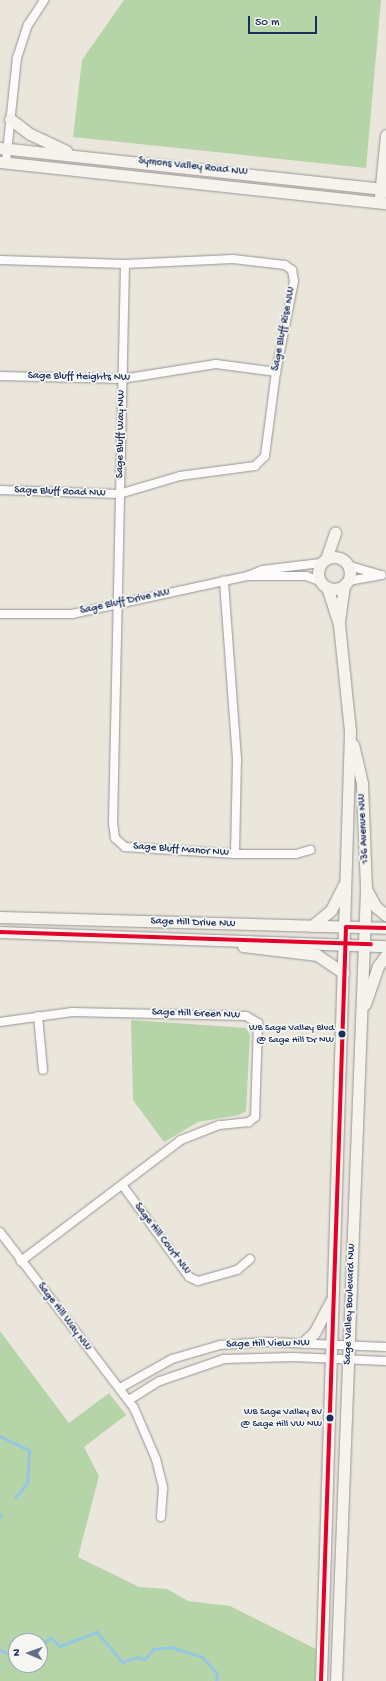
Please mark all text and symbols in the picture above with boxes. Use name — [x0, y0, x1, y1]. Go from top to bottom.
scale bar — [250, 8, 319, 34]
text: 50 m — [255, 16, 280, 30]
street label: Symons Valley Road NW — [138, 155, 248, 179]
street label: Sage Bluff Rise NW — [269, 286, 299, 372]
street label: Sage Bluff Heights NW — [28, 370, 130, 384]
street label: Sage Bluff Way NW — [114, 390, 128, 478]
street label: Sage Bluff Road NW — [14, 484, 106, 500]
street label: Sage Bluff Drive NW — [79, 586, 171, 618]
street label: 136 Avenue NW — [356, 793, 372, 865]
street label: Sage Bluff Manor NW — [133, 840, 229, 860]
street label: Sage Hill Drive NW — [150, 915, 236, 931]
street label: Sage Hill Green NW — [152, 1006, 240, 1022]
place label: WB Sage Valley Blvd @ Sage Hill Dr NW — [249, 1022, 334, 1046]
marker: WB Sage Valley Blvd @ Sage Hill Dr NW — [337, 1029, 347, 1039]
street label: Sage Hill Court NW — [131, 1201, 193, 1277]
street label: Sage Valley Boulevard NW — [341, 1243, 359, 1365]
street label: Sage Hill Way NW — [34, 1280, 94, 1354]
street label: Sage Hill View NW — [226, 1337, 310, 1351]
place label: WB Sage Valley BV @ Sage Hill VW NW — [240, 1406, 322, 1430]
marker: WB Sage Valley BV @ Sage Hill VW NW — [325, 1413, 335, 1423]
north arrow — [8, 1633, 48, 1673]
text: N — [11, 1649, 23, 1656]

